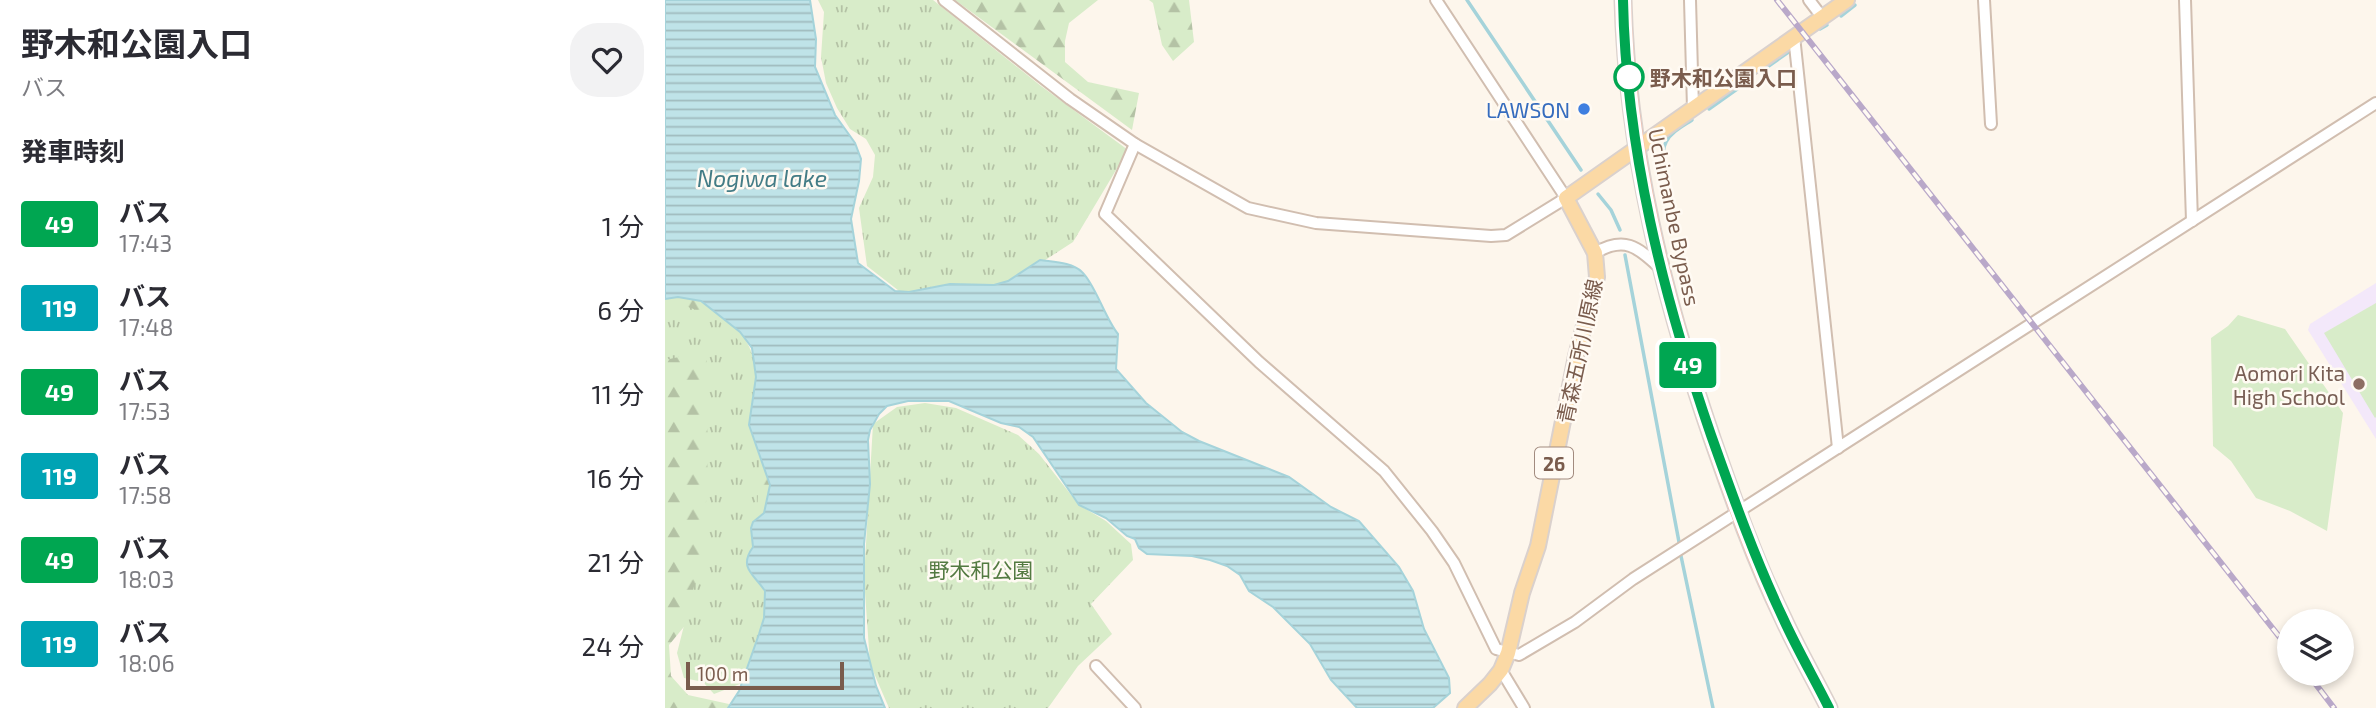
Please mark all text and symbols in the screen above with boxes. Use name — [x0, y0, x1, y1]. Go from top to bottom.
text: 野木和公園入口 — [21, 23, 252, 63]
button: heart — [570, 23, 644, 97]
marker: 野木和公園入口 — [1614, 62, 1644, 92]
place label: 野木和公園入口 — [1650, 65, 1797, 90]
text: バス — [21, 73, 67, 101]
place label: LAWSON — [1486, 97, 1570, 122]
marker: LAWSON — [1576, 101, 1592, 117]
street label: Uchimanbe Bypass — [1644, 126, 1706, 308]
text: 発車時刻 — [21, 135, 125, 166]
water label: Nogiwa lake — [697, 164, 827, 192]
text: バス — [119, 196, 171, 227]
text: 49 — [45, 209, 74, 238]
text: 1 分 — [602, 210, 644, 241]
text: 17:43 — [119, 229, 172, 257]
street label: 青森五所川原線 — [1551, 277, 1607, 425]
text: バス — [119, 280, 171, 311]
text: 119 — [42, 293, 77, 322]
text: 6 分 — [597, 294, 644, 325]
text: 17:48 — [119, 313, 173, 341]
line badge: 49 — [1657, 342, 1719, 388]
text: 49 — [1673, 350, 1703, 379]
place label: Aomori Kita High School — [2233, 360, 2346, 409]
text: バス — [119, 364, 171, 395]
marker: Aomori Kita High School — [2351, 376, 2367, 392]
text: 49 — [45, 377, 74, 406]
text: 11 分 — [592, 378, 644, 409]
text: 17:53 — [119, 397, 170, 425]
road number: 26 — [1535, 447, 1573, 478]
text: バス — [119, 448, 171, 479]
text: 119 — [42, 461, 77, 490]
text: 16 分 — [587, 462, 644, 493]
text: 17:58 — [119, 481, 172, 509]
text: バス — [119, 532, 171, 563]
text: 49 — [45, 545, 74, 574]
text: 21 分 — [587, 546, 644, 577]
park label: 野木和公園 — [929, 557, 1034, 582]
text: 18:03 — [119, 565, 174, 593]
map controls — [2277, 609, 2354, 686]
button: layers — [2277, 609, 2354, 686]
text: バス — [119, 616, 171, 647]
text: 119 — [42, 629, 77, 658]
text: 24 分 — [582, 630, 644, 661]
text: 18:06 — [119, 649, 175, 677]
scale bar — [686, 659, 843, 691]
text: 100 m — [697, 662, 748, 685]

